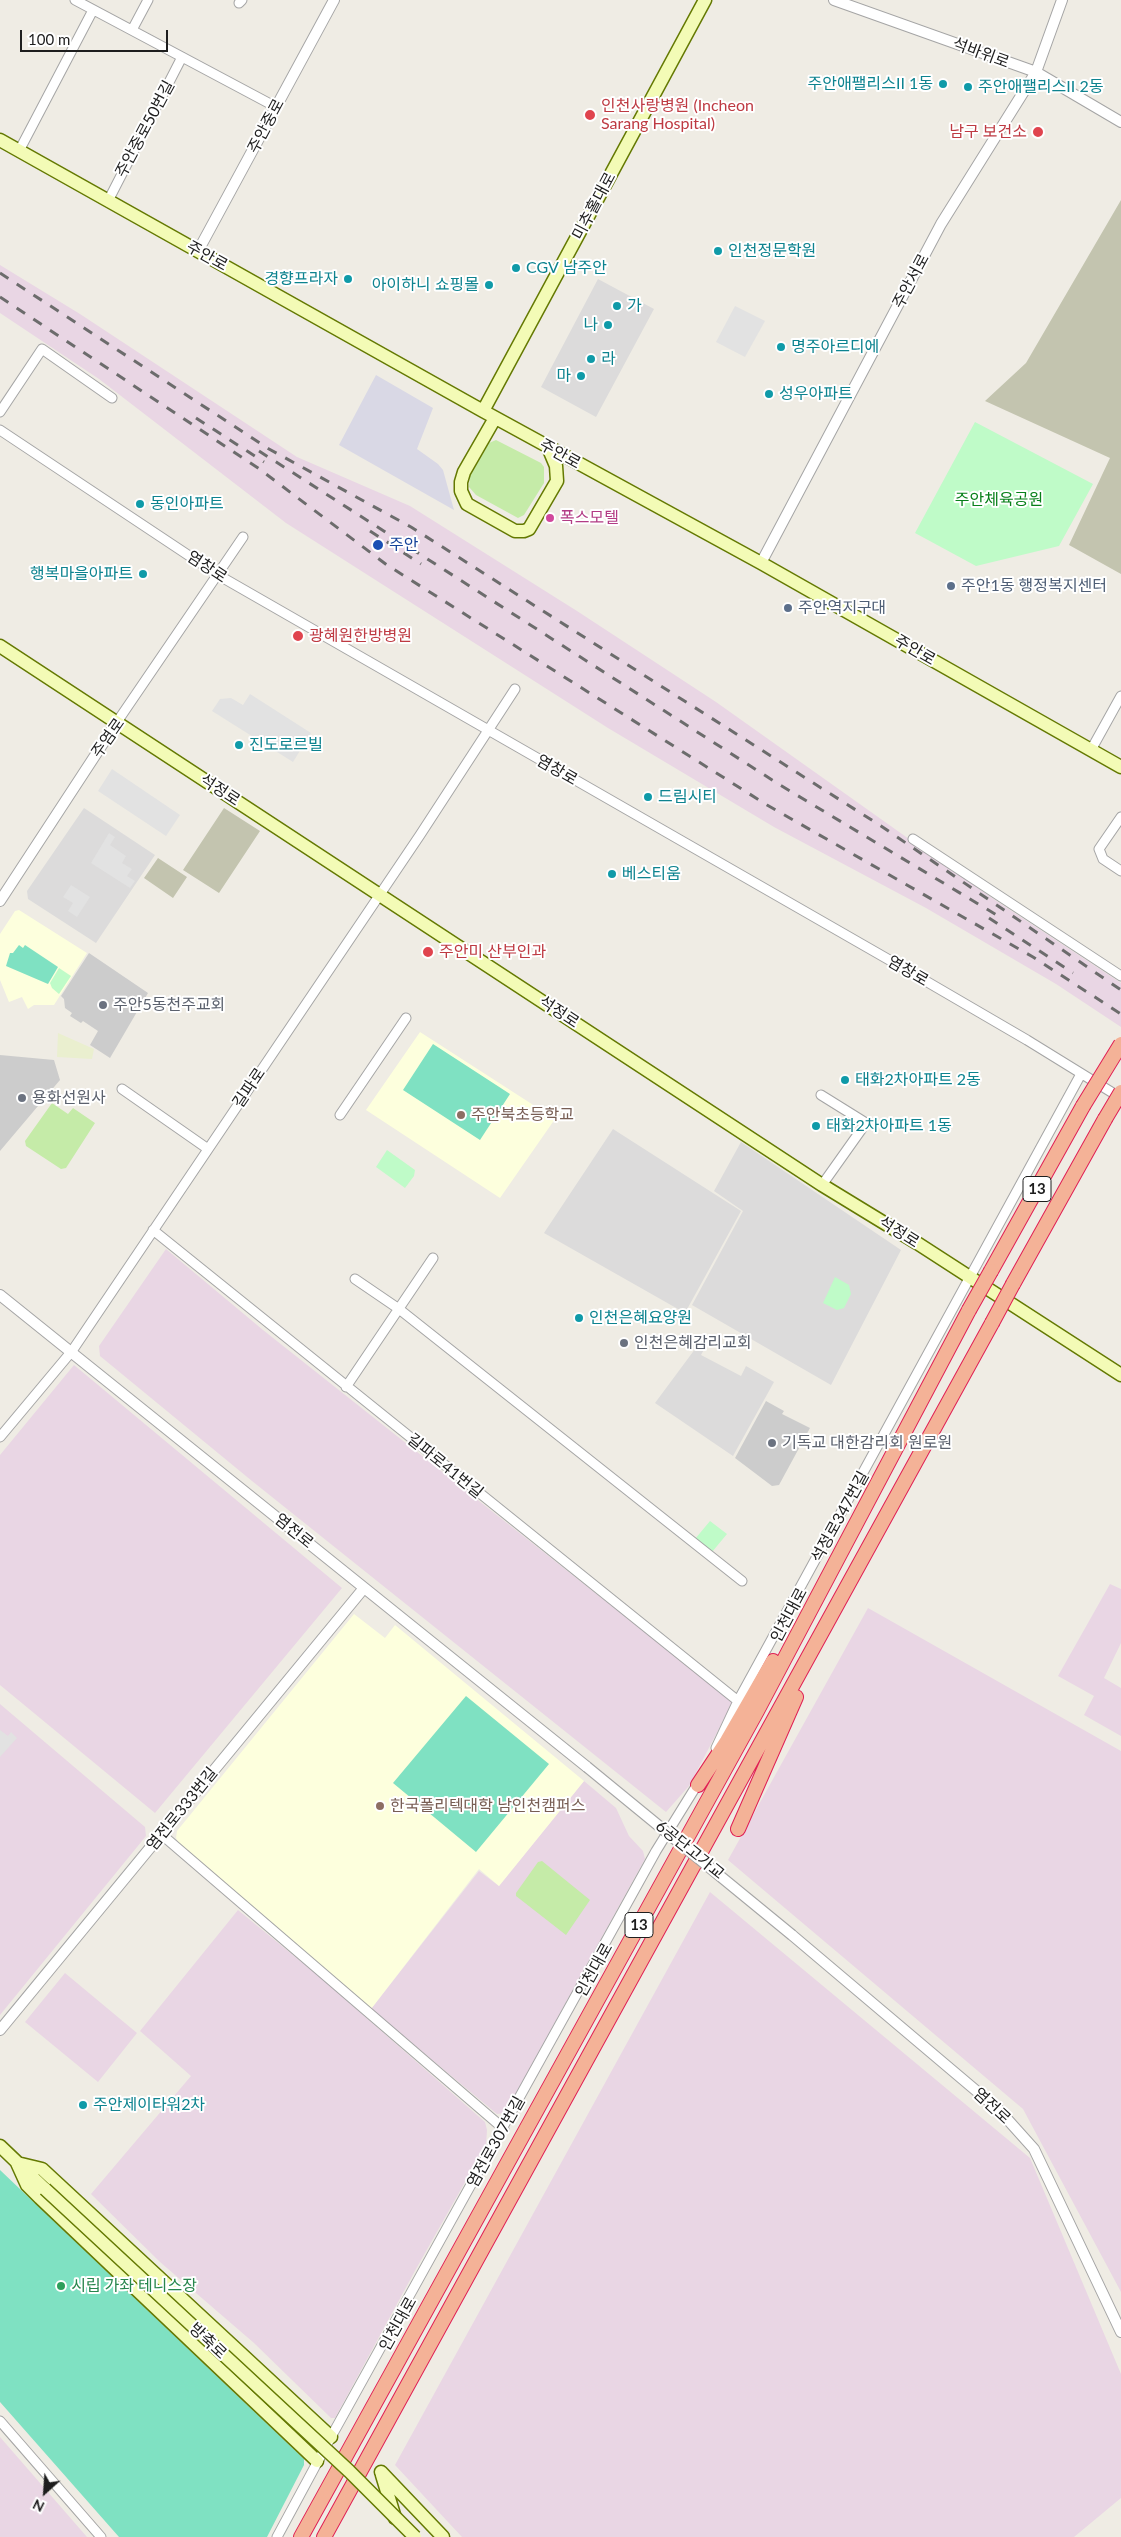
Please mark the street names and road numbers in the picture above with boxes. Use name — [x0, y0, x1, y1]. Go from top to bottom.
street label: 석바위로 — [950, 34, 1012, 72]
street label: 주안중로50번길 — [111, 77, 179, 181]
street label: 주안중로 — [244, 95, 288, 157]
street label: 미추홀대로 — [568, 169, 620, 243]
street label: 주안로 — [183, 237, 231, 275]
street label: 주안서로 — [889, 250, 933, 312]
street label: 주안로 — [536, 435, 584, 473]
street label: 염창로 — [183, 547, 231, 587]
street label: 주안로 — [891, 631, 939, 669]
street label: 주염로 — [87, 714, 129, 762]
street label: 염창로 — [533, 751, 581, 789]
street label: 석정로 — [196, 770, 244, 810]
street label: 염창로 — [884, 952, 932, 990]
street label: 석정로 — [535, 992, 583, 1032]
street label: 길파로 — [229, 1064, 269, 1112]
road number: 13 — [1023, 1176, 1051, 1202]
street label: 석정로 — [875, 1212, 923, 1252]
street label: 길파로41번길 — [403, 1430, 487, 1502]
street label: 석정로347번길 — [807, 1468, 873, 1566]
street label: 염전로 — [271, 1510, 317, 1552]
street label: 인천대로 — [767, 1584, 811, 1646]
street label: 염전로333번길 — [143, 1764, 221, 1854]
street label: 6공단고가교 — [652, 1816, 728, 1884]
road number: 13 — [625, 1912, 653, 1938]
street label: 인천대로 — [571, 1940, 617, 2000]
street label: 염전로 — [969, 2084, 1015, 2128]
street label: 염전로307번길 — [463, 2093, 529, 2191]
street label: 인천대로 — [375, 2294, 421, 2354]
street label: 방축로 — [185, 2319, 231, 2363]

